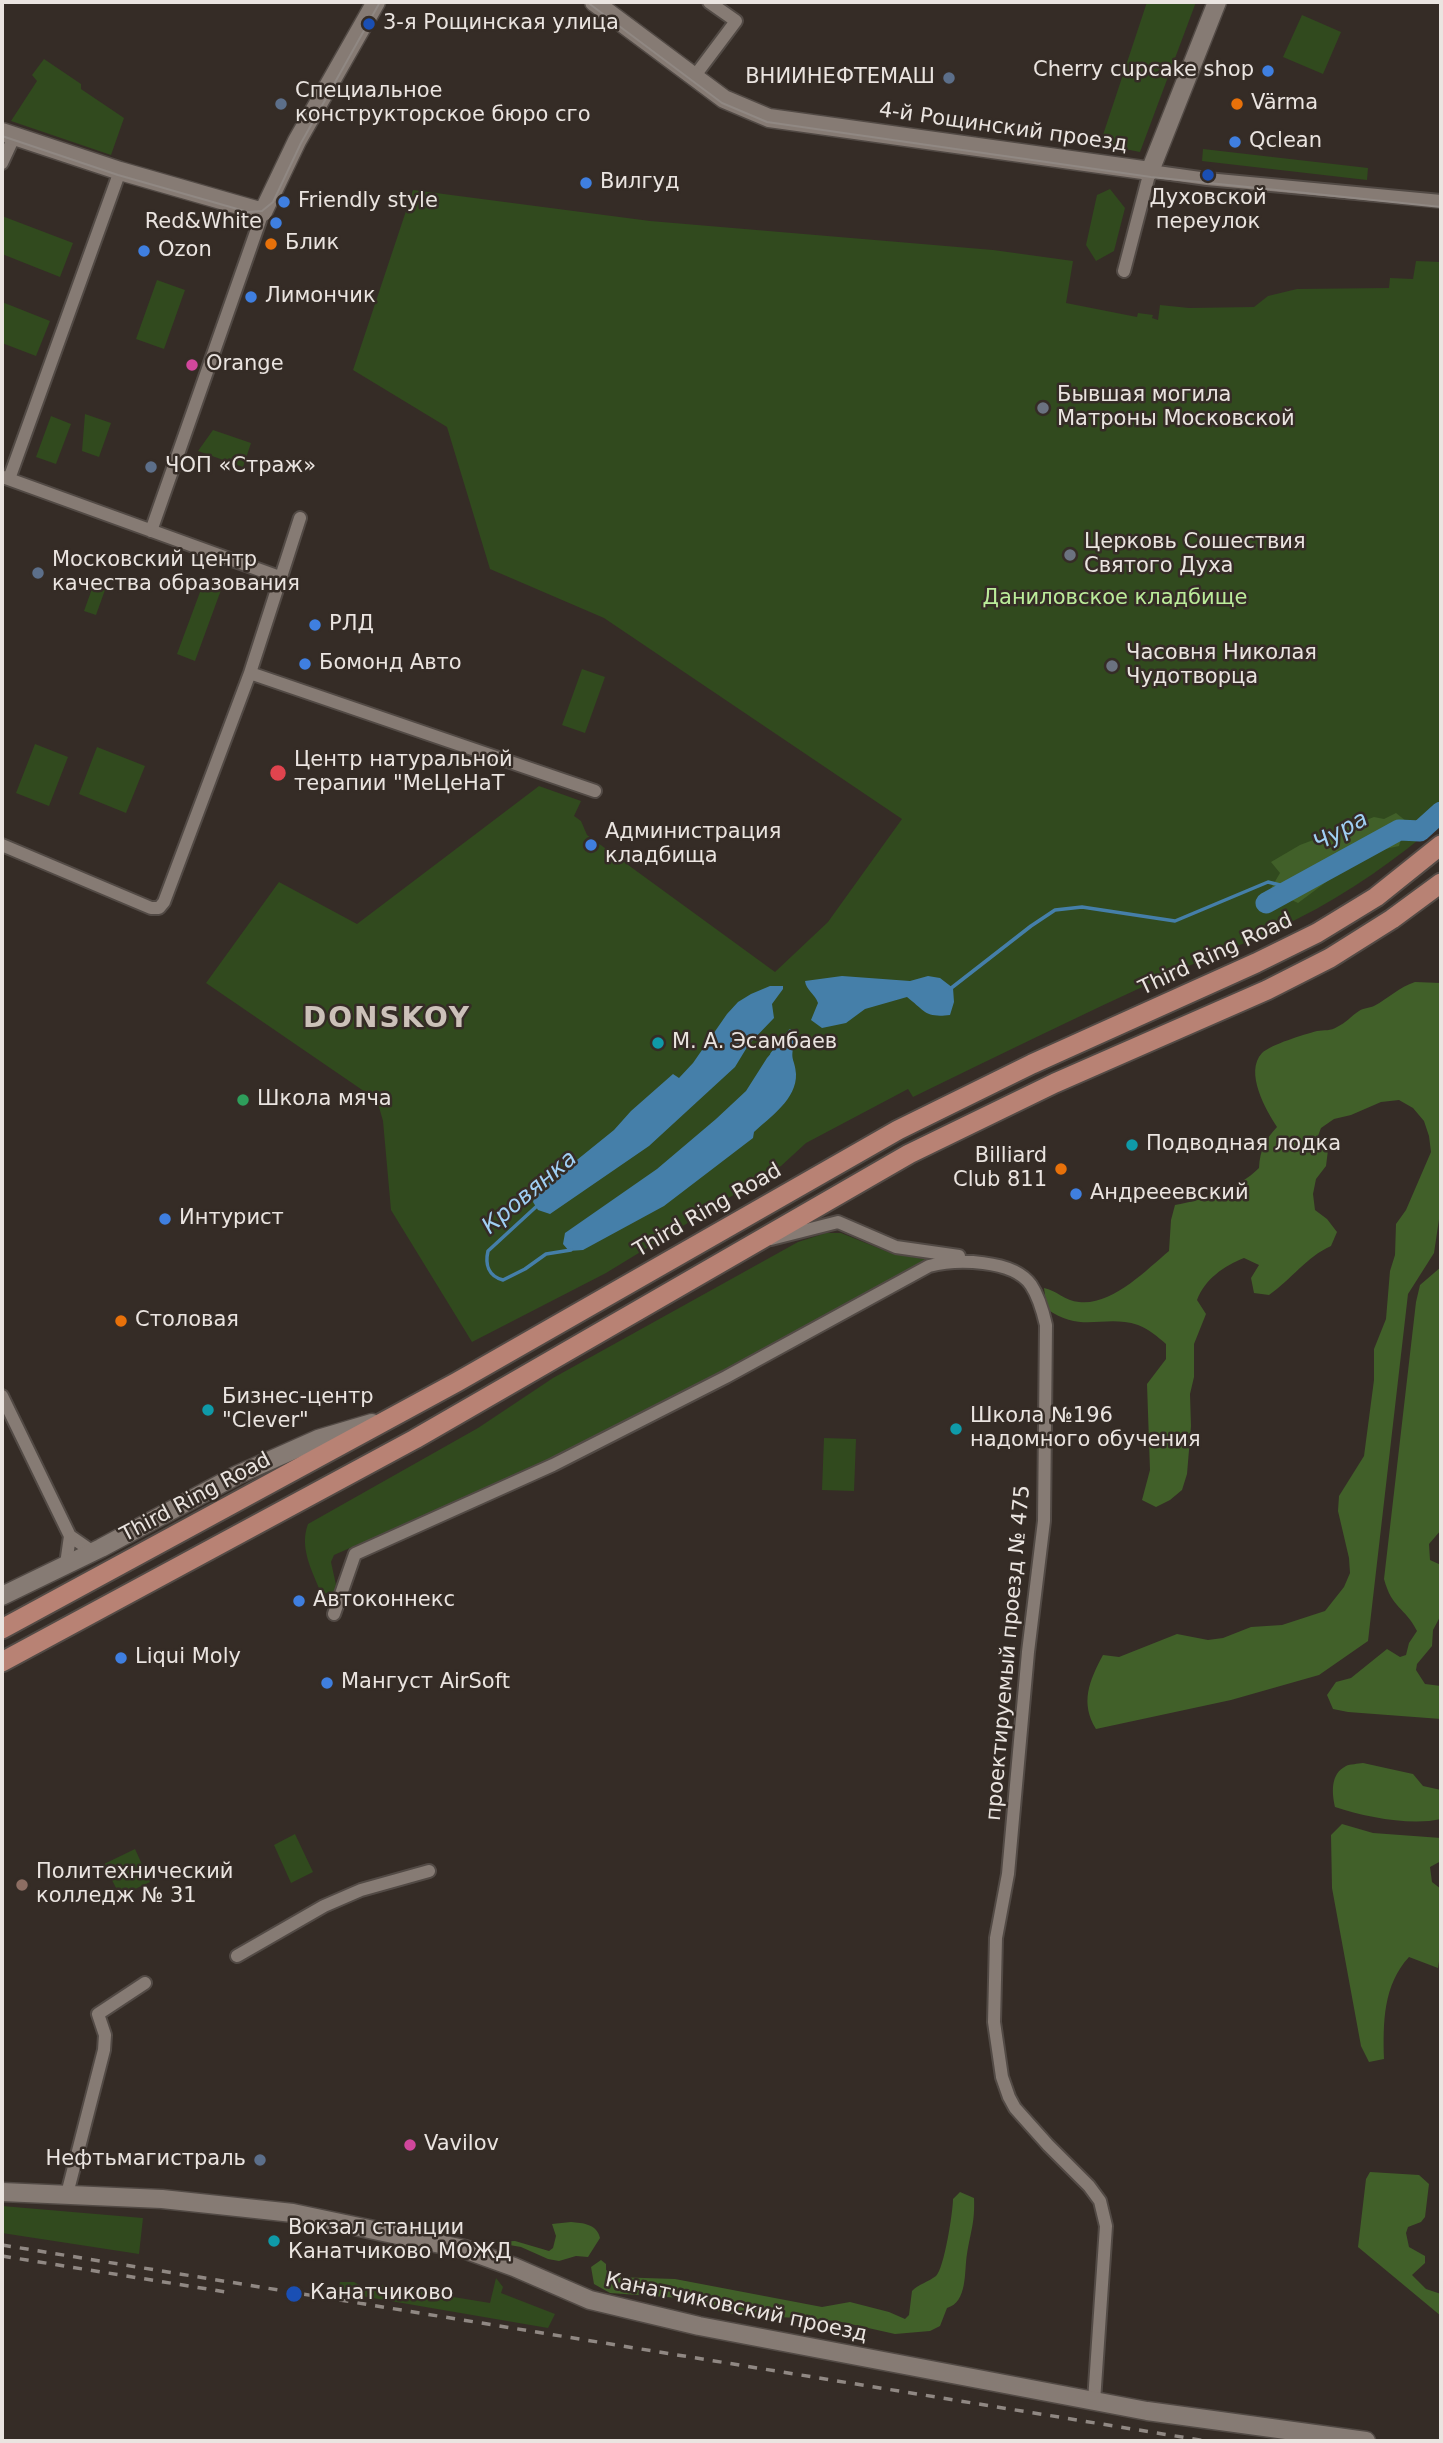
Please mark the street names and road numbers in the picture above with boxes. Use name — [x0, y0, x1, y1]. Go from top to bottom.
street label: 4-й Рощинский проезд — [877, 98, 1129, 158]
street label: Third Ring Road — [1135, 908, 1297, 1002]
street label: Third Ring Road — [630, 1158, 786, 1264]
street label: Third Ring Road — [117, 1448, 275, 1548]
street label: проектируемый проезд № 475 — [982, 1484, 1036, 1822]
street label: Канатчиковский проезд — [603, 2268, 869, 2348]

